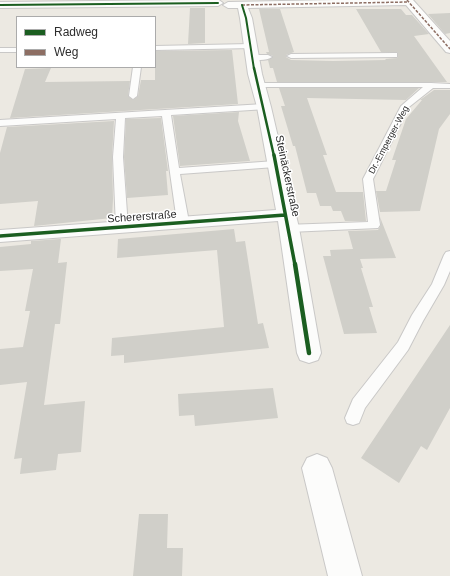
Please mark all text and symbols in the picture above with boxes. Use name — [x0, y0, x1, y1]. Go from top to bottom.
legend — [16, 16, 156, 68]
text: Radweg — [54, 25, 98, 39]
text: Weg — [54, 45, 78, 59]
street label: Dr.-Emperger-Weg — [367, 104, 411, 176]
street label: Steinäckerstraße — [272, 134, 302, 218]
street label: Schererstraße — [107, 208, 177, 226]

